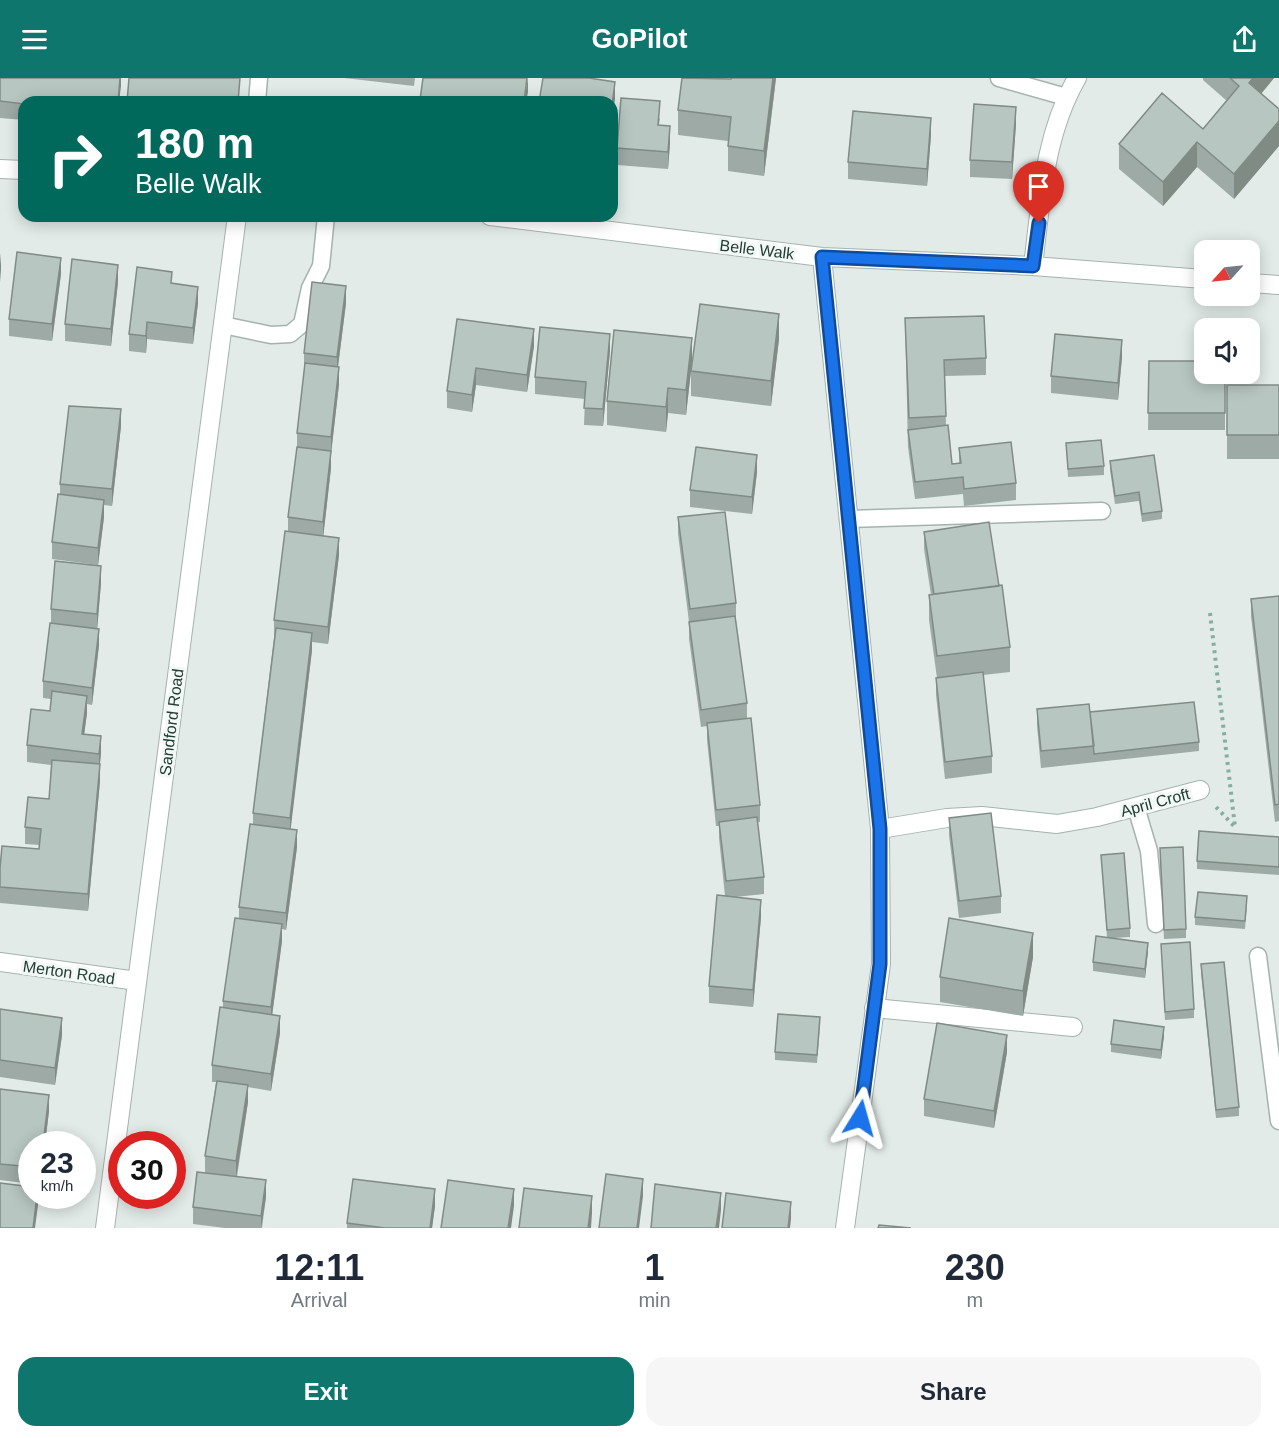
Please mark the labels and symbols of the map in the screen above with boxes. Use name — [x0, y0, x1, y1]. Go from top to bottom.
pin — [1013, 161, 1064, 223]
street label: Belle Walk — [719, 236, 796, 263]
north arrow — [1194, 240, 1260, 306]
street label: Sandford Road — [157, 668, 186, 777]
street label: April Croft — [1119, 785, 1192, 820]
street label: Merton Road — [22, 958, 116, 987]
position arrow — [828, 1086, 892, 1150]
speed limit sign: 30 — [108, 1131, 186, 1209]

